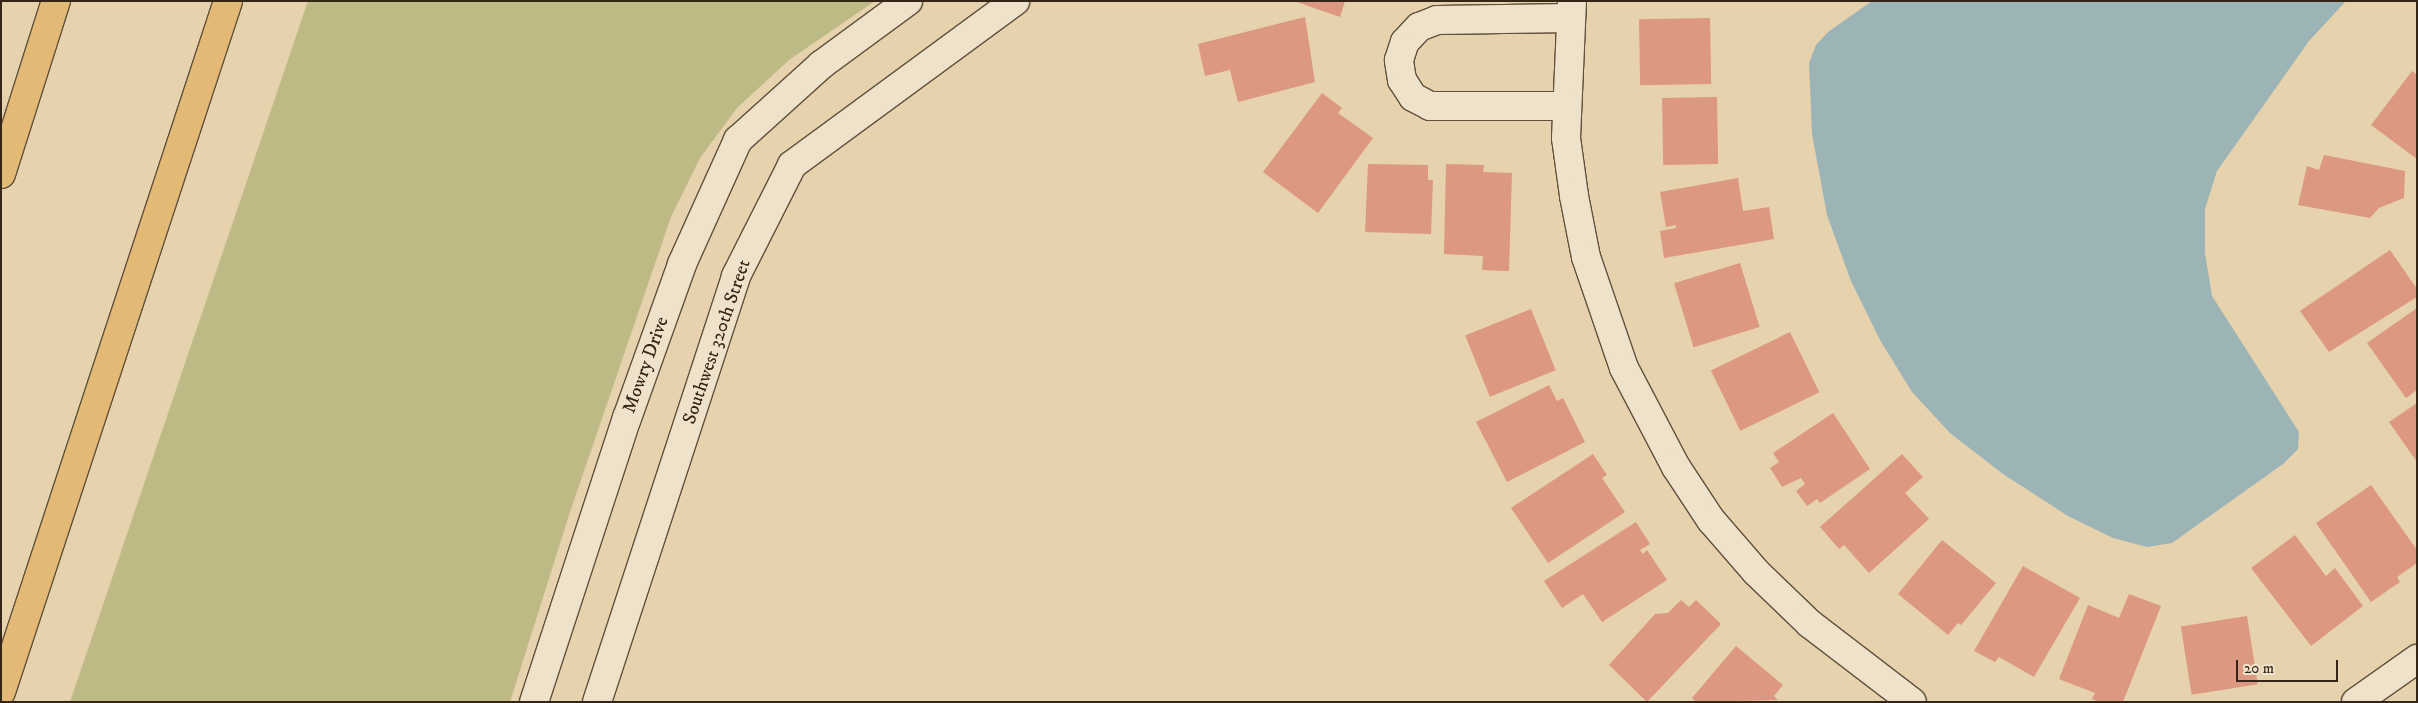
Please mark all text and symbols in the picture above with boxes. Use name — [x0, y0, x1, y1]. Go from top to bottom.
street label: Southwest 320th Street — [678, 257, 756, 427]
street label: Mowry Drive — [618, 314, 674, 416]
scale bar — [2238, 650, 2340, 682]
text: 20 m — [2244, 659, 2274, 678]

